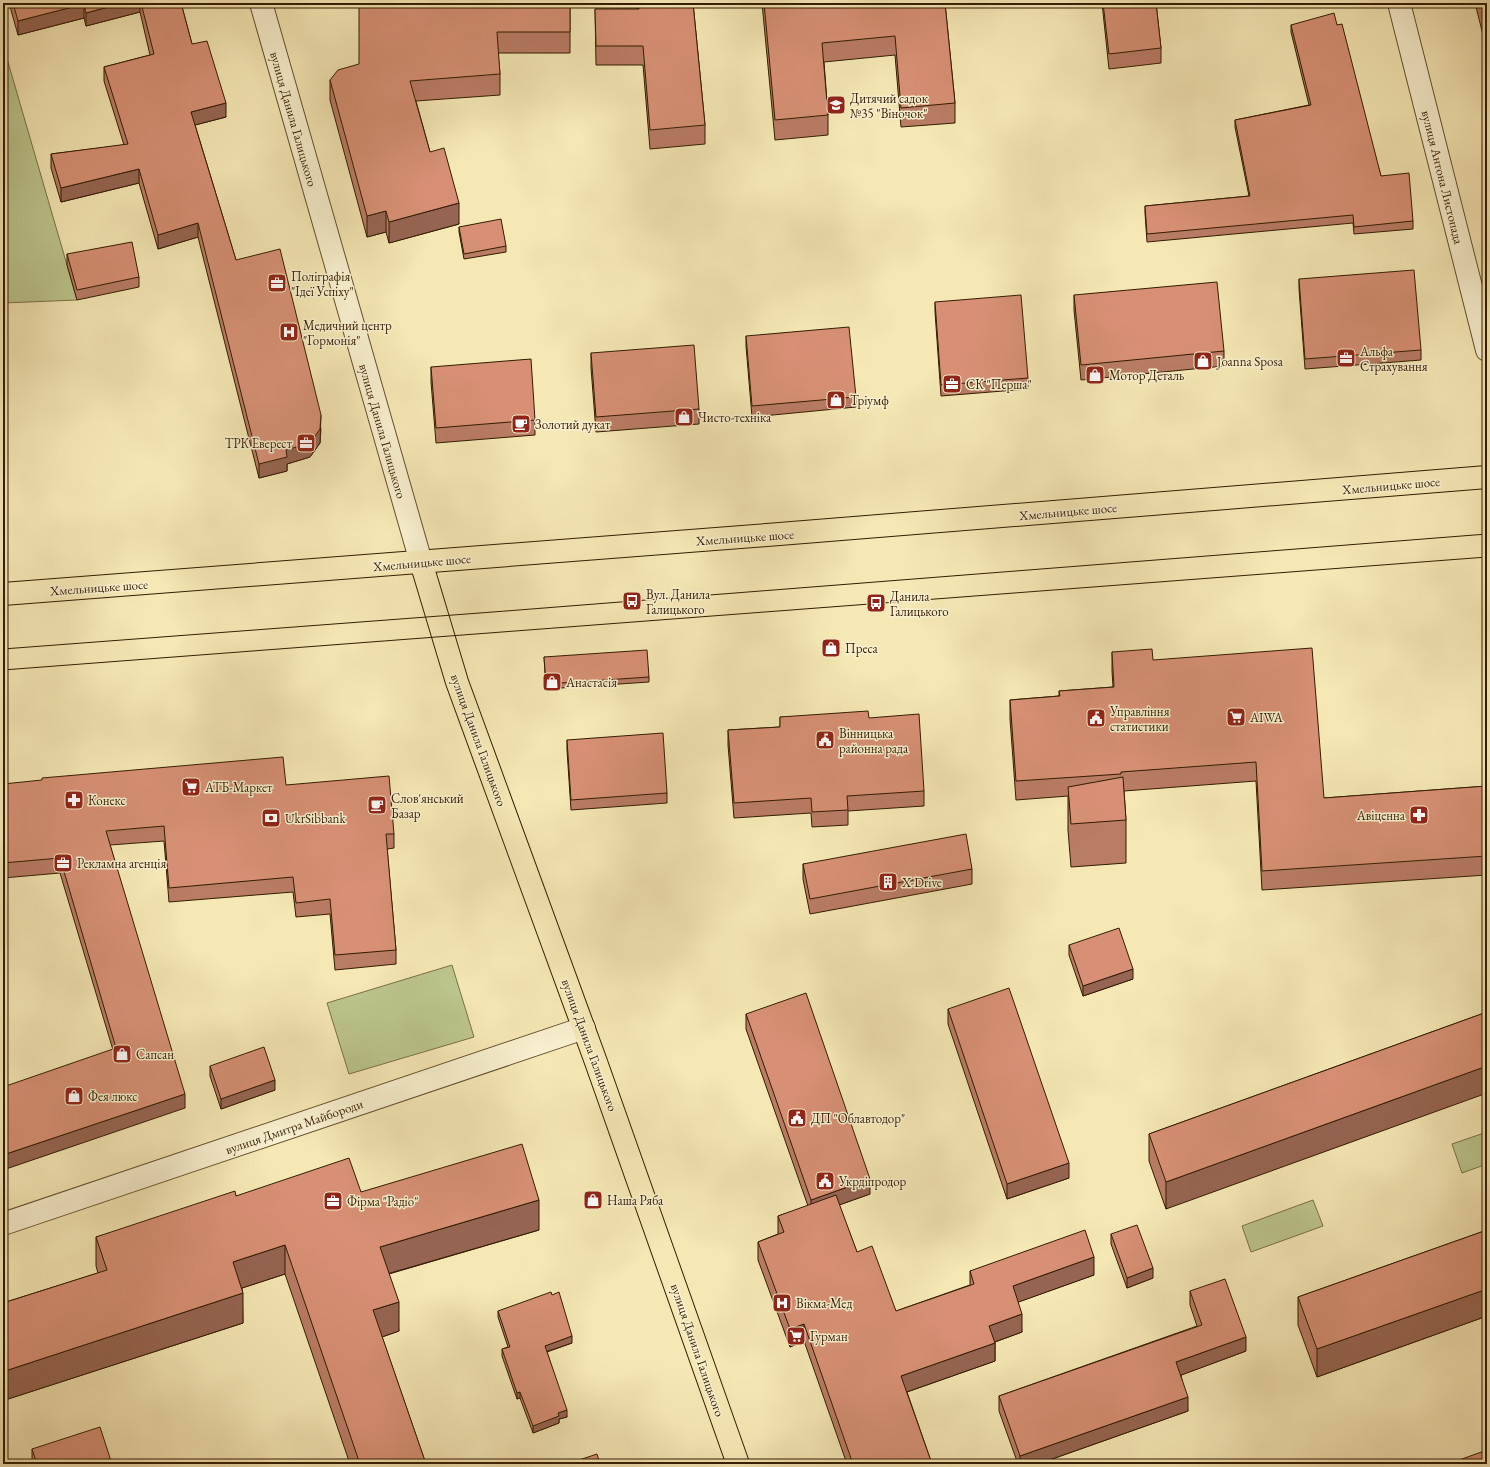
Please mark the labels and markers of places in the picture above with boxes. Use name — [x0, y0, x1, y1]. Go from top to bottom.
place label: Дитячий садок №35 "Віночок" — [850, 90, 929, 122]
school or university icon: Дитячий садок №35 "Віночок" — [825, 94, 847, 116]
place label: Поліграфія "Ідеї Успіху" — [291, 268, 354, 300]
office icon: Поліграфія "Ідеї Успіху" — [266, 272, 288, 294]
place label: Медичний центр "Гормонія" — [303, 317, 392, 349]
hospital icon: Медичний центр "Гормонія" — [278, 321, 300, 343]
place label: Альфа Страхування — [1359, 343, 1428, 375]
office icon: Альфа Страхування — [1335, 347, 1357, 369]
shop icon: Joanna Sposa — [1192, 350, 1214, 372]
place label: Joanna Sposa — [1216, 353, 1284, 370]
shop icon: Мотор Деталь — [1084, 364, 1106, 386]
place label: Мотор Деталь — [1109, 367, 1184, 384]
office icon: СК "Перша" — [941, 373, 963, 395]
place label: СК "Перша" — [966, 376, 1032, 393]
shop icon: Тріумф — [825, 389, 847, 411]
place label: Тріумф — [850, 392, 889, 409]
shop icon: Чисто-техніка — [673, 406, 695, 428]
place label: Чисто-техніка — [698, 409, 772, 426]
cafe icon: Золотий дукат — [510, 413, 532, 435]
place label: Золотий дукат — [535, 416, 611, 433]
office icon: ТРК Еверест — [295, 432, 317, 454]
place label: ТРК Еверест — [225, 435, 293, 452]
place label: Вул. Данила Галицького — [646, 586, 711, 618]
place label: Данила Галицького — [890, 588, 949, 620]
bus stop icon: Вул. Данила Галицького — [621, 590, 643, 612]
bus stop icon: Данила Галицького — [865, 592, 887, 614]
shop icon: Преса — [820, 637, 842, 659]
place label: Преса — [845, 640, 879, 657]
shop icon: Анастасія — [541, 671, 563, 693]
place label: Анастасія — [565, 674, 617, 691]
place label: Управління статистики — [1109, 703, 1170, 735]
supermarket icon: AIWA — [1225, 706, 1247, 728]
public building icon: Управління статистики — [1085, 707, 1107, 729]
place label: AIWA — [1249, 709, 1284, 726]
place label: Вінницька районна рада — [839, 725, 909, 757]
public building icon: Вінницька районна рада — [814, 729, 836, 751]
supermarket icon: АТБ-Маркет — [180, 776, 202, 798]
place label: АТБ-Маркет — [204, 779, 273, 796]
pharmacy icon: Конекс — [63, 789, 85, 811]
place label: Слов'янський Базар — [391, 790, 464, 822]
place label: Конекс — [88, 792, 126, 809]
cafe icon: Слов'янський Базар — [366, 794, 388, 816]
pharmacy icon: Авіценна — [1408, 804, 1430, 826]
bank icon: UkrSibbank — [260, 807, 282, 829]
place label: Авіценна — [1356, 807, 1406, 824]
place label: UkrSibbank — [285, 810, 346, 827]
office icon: Рекламна агенція — [52, 852, 74, 874]
place label: Рекламна агенція — [77, 855, 166, 872]
building icon: X-Drive — [877, 871, 899, 893]
place label: X-Drive — [901, 874, 942, 891]
shop icon: Сапсан — [111, 1043, 133, 1065]
place label: Сапсан — [136, 1046, 174, 1063]
shop icon: Фея люкс — [63, 1085, 85, 1107]
place label: Фея люкс — [88, 1088, 137, 1105]
public building icon: ДП "Облавтодор" — [786, 1107, 808, 1129]
place label: ДП "Облавтодор" — [811, 1110, 905, 1127]
public building icon: Укрдіпродор — [814, 1170, 836, 1192]
place label: Укрдіпродор — [838, 1173, 907, 1190]
shop icon: Наша Ряба — [582, 1189, 604, 1211]
office icon: Фірма "Радіо" — [322, 1190, 344, 1212]
place label: Наша Ряба — [607, 1192, 664, 1209]
place label: Фірма "Радіо" — [347, 1193, 418, 1210]
hospital icon: Вікма-Мед — [771, 1292, 793, 1314]
place label: Вікма-Мед — [796, 1295, 852, 1312]
supermarket icon: Гурман — [785, 1325, 807, 1347]
place label: Гурман — [810, 1328, 848, 1345]

